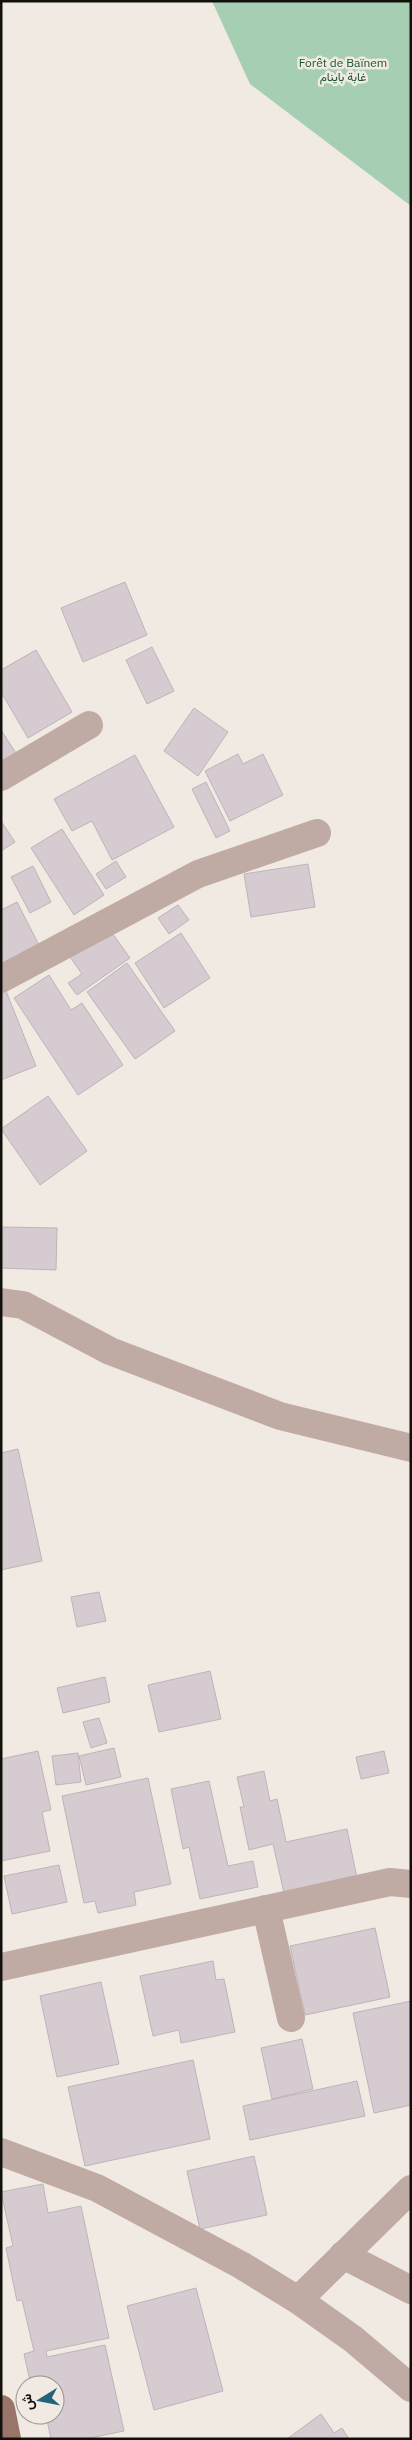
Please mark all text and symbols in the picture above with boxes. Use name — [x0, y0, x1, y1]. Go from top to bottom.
park label: Forêt de Baïnem غابة باينام — [299, 55, 387, 85]
north arrow — [15, 2375, 65, 2425]
text: ش — [17, 2392, 38, 2412]

